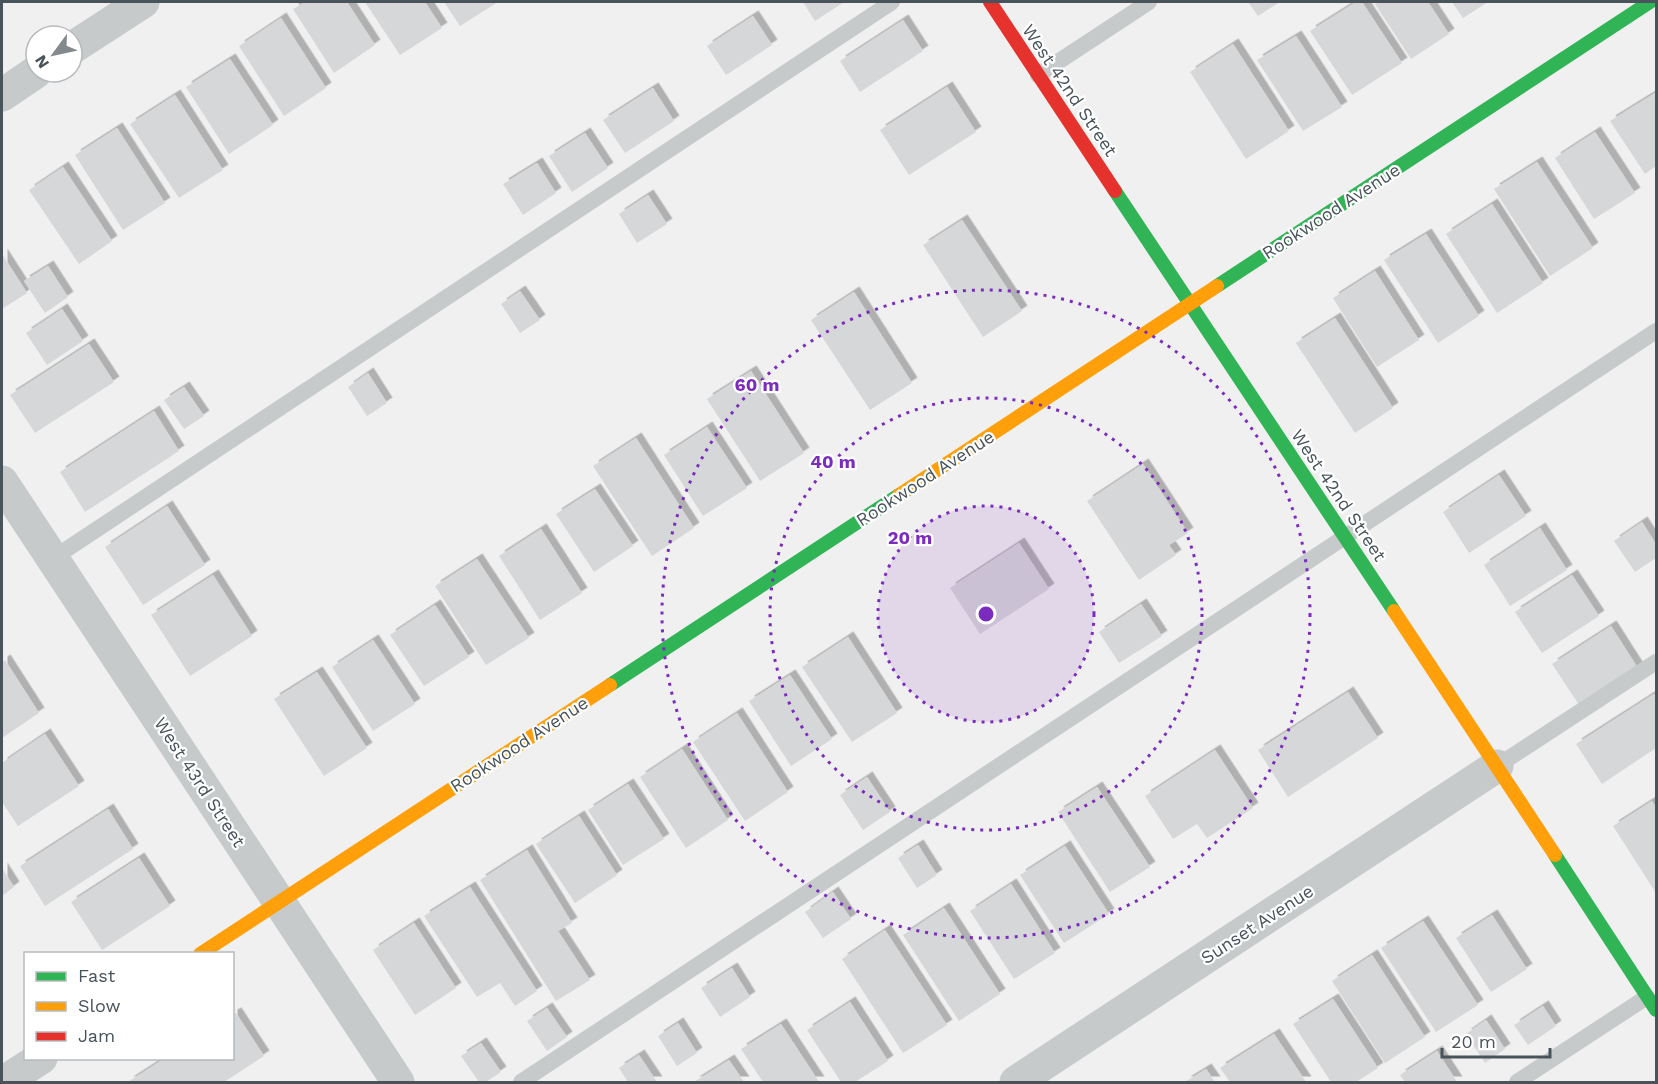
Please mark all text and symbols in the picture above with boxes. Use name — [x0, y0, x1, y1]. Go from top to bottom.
street label: West 42nd Street — [1018, 20, 1122, 160]
north arrow — [24, 24, 84, 84]
text: N — [31, 52, 53, 72]
street label: Rookwood Avenue — [1258, 159, 1404, 263]
text: 60 m — [735, 374, 779, 395]
street label: West 42nd Street — [1287, 425, 1391, 565]
street label: Rookwood Avenue — [852, 426, 998, 530]
text: 40 m — [810, 451, 856, 472]
text: 20 m — [888, 527, 932, 548]
centre of rings — [976, 604, 996, 624]
street label: Rookwood Avenue — [446, 692, 592, 796]
street label: West 43rd Street — [150, 713, 250, 851]
street label: Sunset Avenue — [1197, 880, 1317, 968]
legend — [24, 952, 234, 1060]
text: Fast — [78, 965, 116, 986]
text: Slow — [78, 995, 121, 1016]
scale bar — [1442, 1021, 1550, 1059]
text: Jam — [78, 1025, 115, 1046]
text: 20 m — [1451, 1031, 1496, 1052]

